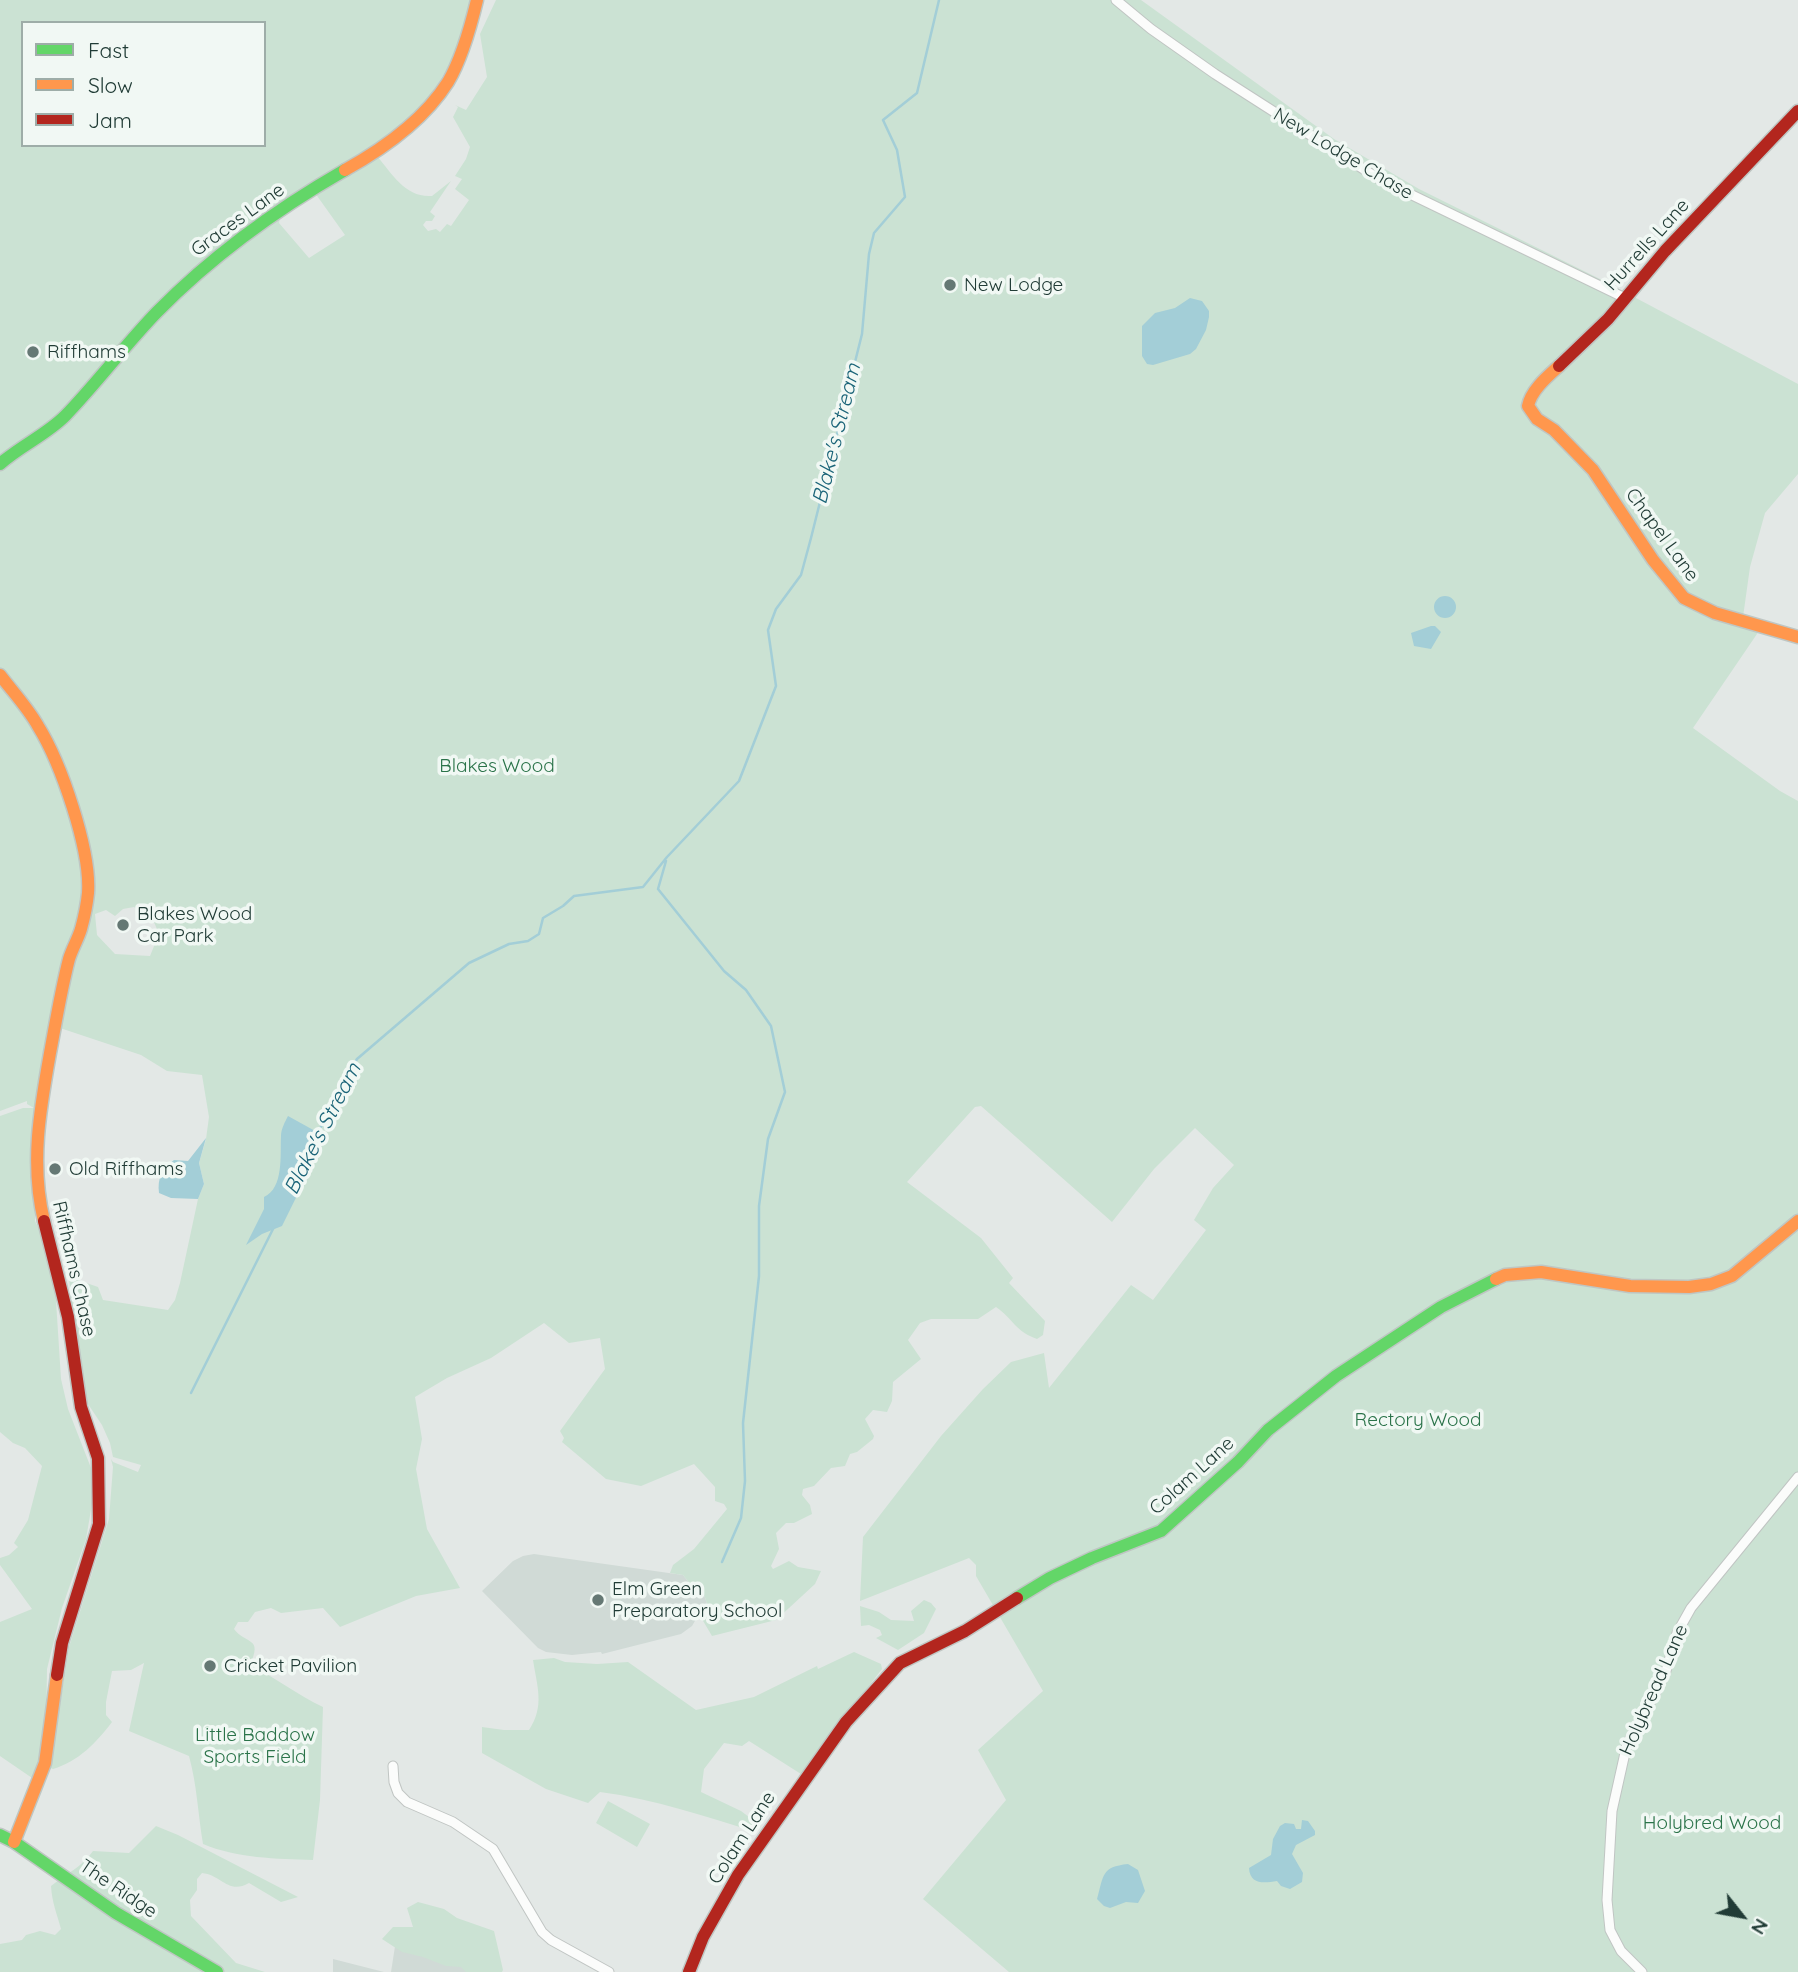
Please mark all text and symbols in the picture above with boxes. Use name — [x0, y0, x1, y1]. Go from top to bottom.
legend — [21, 21, 266, 147]
text: Fast — [88, 37, 129, 63]
text: Slow — [88, 72, 133, 98]
street label: New Lodge Chase — [1269, 103, 1417, 205]
text: Jam — [88, 107, 132, 133]
street label: Graces Lane — [187, 179, 289, 261]
street label: Hurrells Lane — [1600, 194, 1694, 296]
place label: New Lodge — [964, 274, 1063, 296]
marker: New Lodge — [942, 277, 958, 293]
place label: Riffhams — [47, 341, 126, 363]
marker: Riffhams — [25, 344, 41, 360]
water label: Blake's Stream — [807, 361, 867, 507]
street label: Chapel Lane — [1620, 484, 1704, 586]
park label: Blakes Wood — [439, 755, 555, 777]
place label: Blakes Wood Car Park — [137, 903, 252, 947]
marker: Blakes Wood Car Park — [115, 917, 131, 933]
water label: Blake's Stream — [279, 1059, 367, 1199]
place label: Old Riffhams — [69, 1158, 183, 1180]
marker: Old Riffhams — [47, 1161, 63, 1177]
street label: Riffhams Chase — [47, 1199, 101, 1339]
park label: Rectory Wood — [1355, 1409, 1481, 1431]
street label: Colam Lane — [1145, 1432, 1239, 1520]
place label: Elm Green Preparatory School — [612, 1578, 782, 1622]
marker: Elm Green Preparatory School — [590, 1592, 606, 1608]
street label: Holybread Lane — [1615, 1621, 1693, 1759]
place label: Cricket Pavilion — [224, 1655, 357, 1677]
marker: Cricket Pavilion — [202, 1658, 218, 1674]
park label: Little Baddow Sports Field — [195, 1724, 315, 1768]
street label: Colam Lane — [704, 1788, 780, 1888]
park label: Holybred Wood — [1643, 1812, 1781, 1834]
street label: The Ridge — [75, 1855, 161, 1923]
north arrow — [1707, 1881, 1777, 1951]
text: N — [1746, 1915, 1774, 1939]

